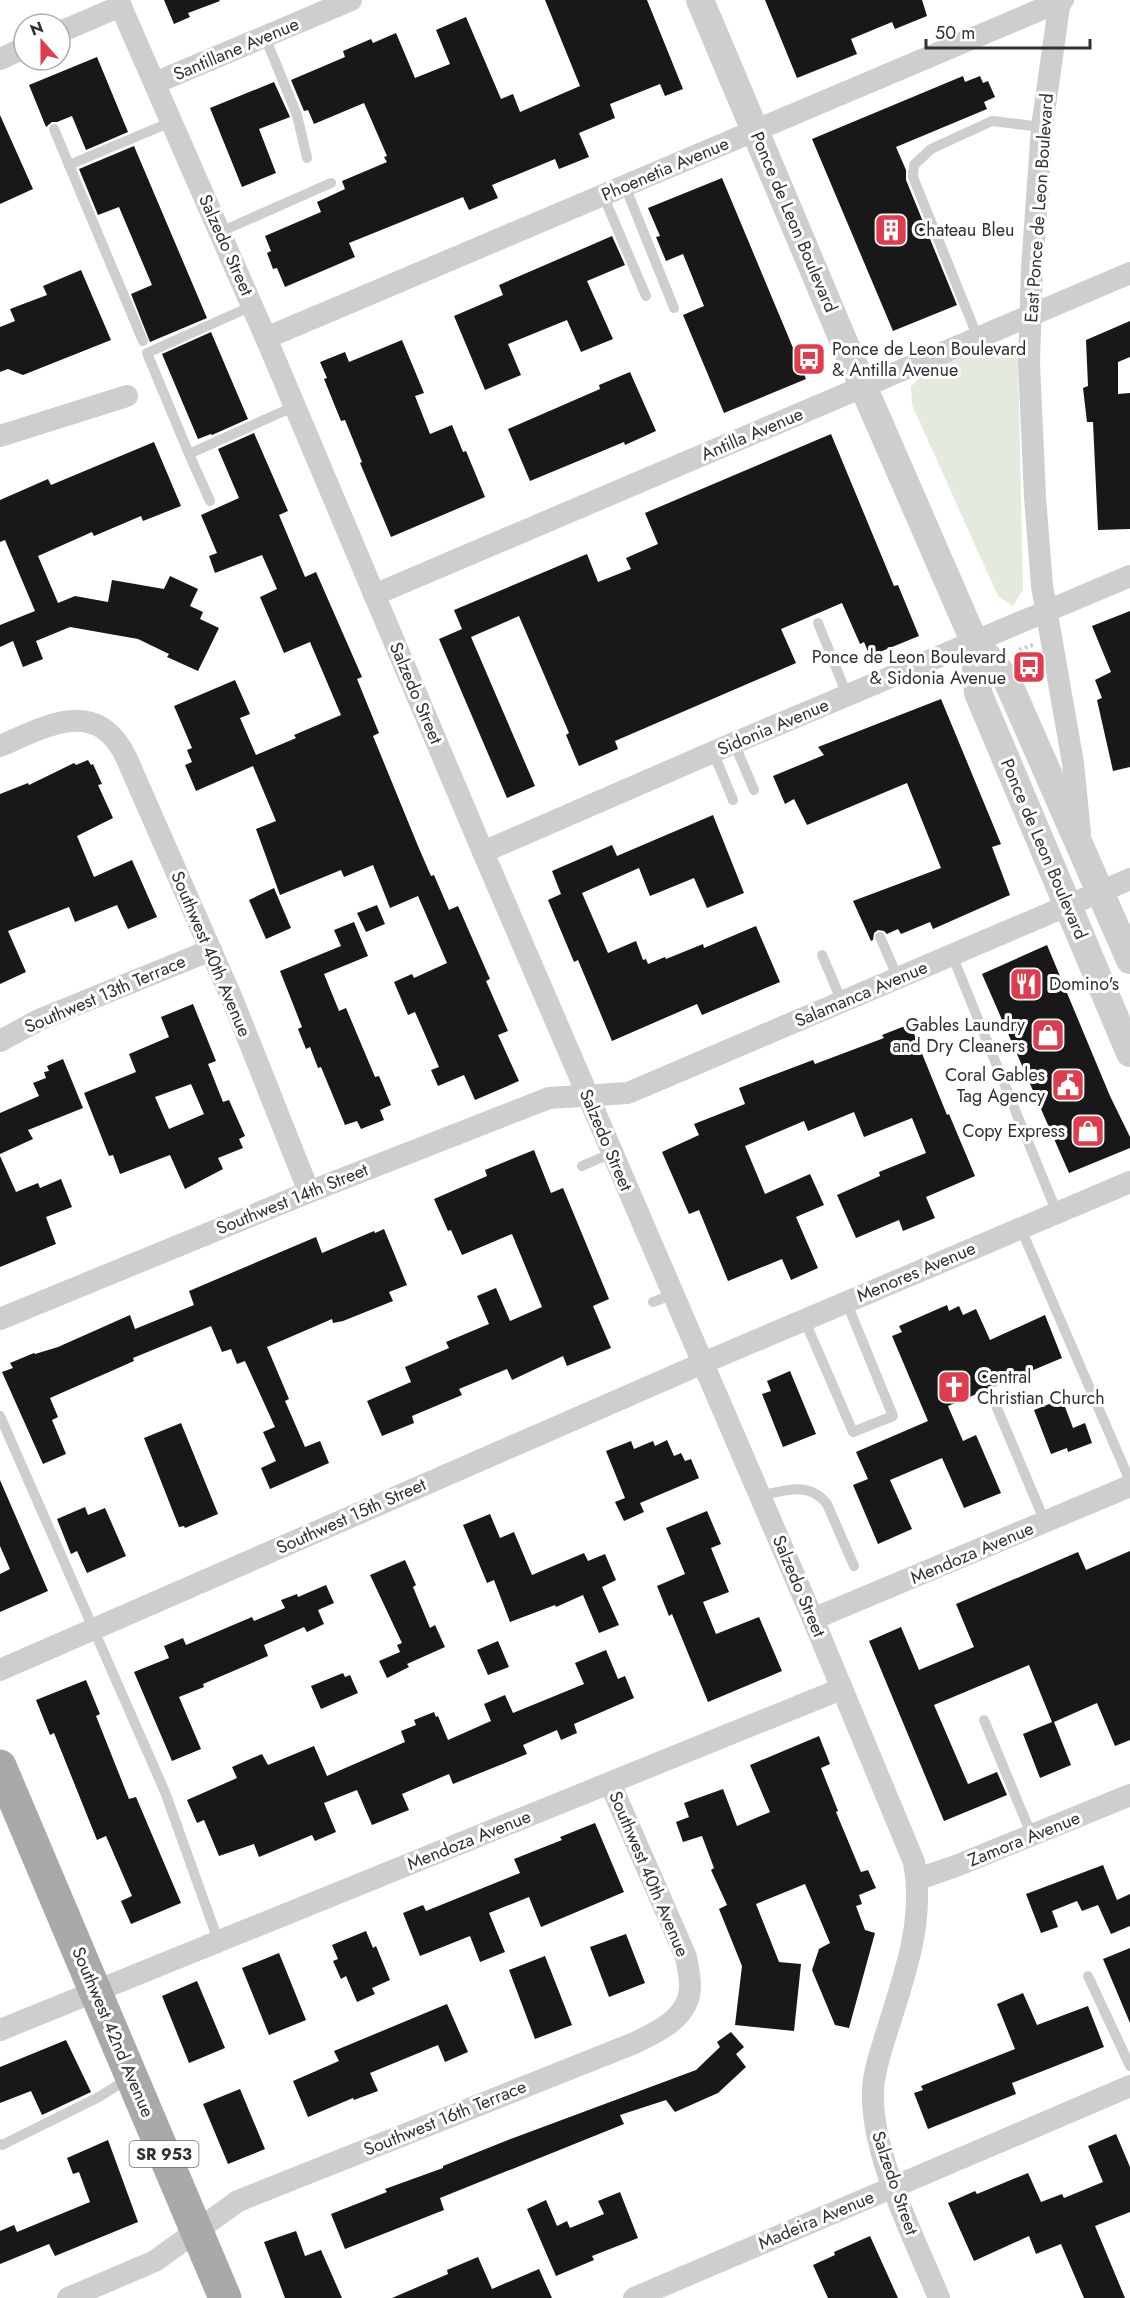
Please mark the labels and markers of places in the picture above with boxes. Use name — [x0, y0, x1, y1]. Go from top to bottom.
building icon: Chateau Bleu — [873, 212, 909, 248]
place label: Chateau Bleu — [914, 217, 1014, 243]
place label: Ponce de Leon Boulevard & Antilla Avenue — [832, 336, 1026, 383]
bus stop icon: Ponce de Leon Boulevard & Antilla Avenue — [791, 341, 827, 377]
place label: Ponce de Leon Boulevard & Sidonia Avenue — [812, 644, 1006, 691]
bus stop icon: Ponce de Leon Boulevard & Sidonia Avenue — [1011, 649, 1047, 685]
restaurant icon: Domino's — [1008, 966, 1044, 1002]
place label: Domino's — [1049, 971, 1119, 997]
place label: Gables Laundry and Dry Cleaners — [892, 1012, 1025, 1059]
shop icon: Gables Laundry and Dry Cleaners — [1030, 1017, 1066, 1053]
place label: Coral Gables Tag Agency — [945, 1062, 1045, 1109]
public building icon: Coral Gables Tag Agency — [1050, 1067, 1086, 1103]
shop icon: Copy Express — [1070, 1113, 1106, 1149]
place label: Copy Express — [962, 1118, 1065, 1144]
place label: Central Christian Church — [977, 1364, 1105, 1411]
church icon: Central Christian Church — [936, 1369, 972, 1405]

